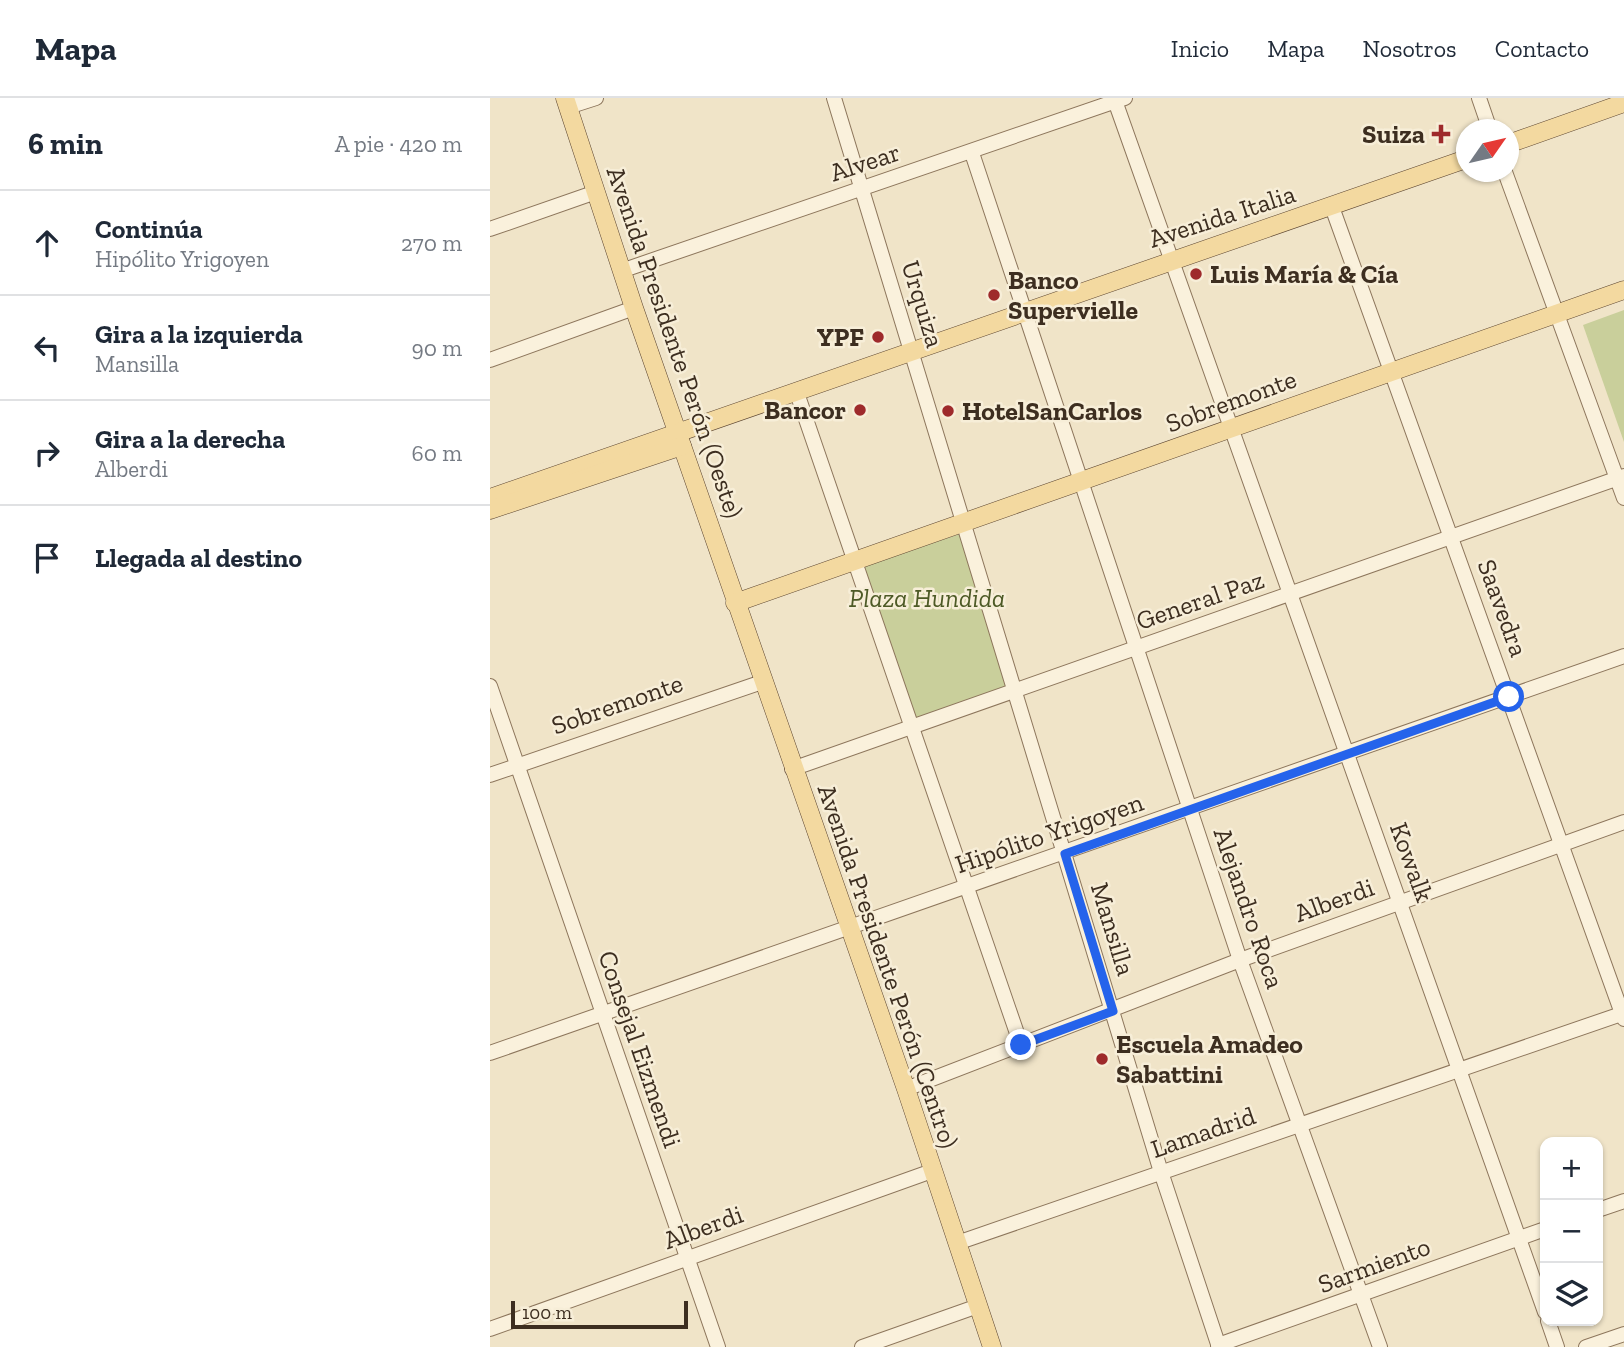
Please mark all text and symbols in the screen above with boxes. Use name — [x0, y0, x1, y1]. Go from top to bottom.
text: Mapa — [35, 29, 117, 68]
text: Inicio — [1171, 34, 1229, 63]
text: Mapa — [1267, 34, 1324, 63]
text: Nosotros — [1362, 34, 1457, 63]
text: Contacto — [1495, 34, 1589, 63]
place label: Suiza — [1362, 118, 1425, 150]
north arrow — [1456, 119, 1519, 182]
marker: Suiza — [1431, 124, 1451, 144]
text: 6 min — [28, 126, 103, 162]
text: A pie · 420 m — [335, 130, 462, 158]
street label: Alvear — [826, 136, 904, 188]
street label: Avenida Presidente Perón (Oeste) — [600, 162, 750, 522]
street label: Avenida Italia — [1145, 177, 1300, 255]
text: Continúa — [95, 213, 203, 245]
icon: ahead — [28, 224, 66, 262]
text: 270 m — [401, 229, 462, 257]
text: Hipólito Yrigoyen — [95, 245, 269, 273]
street label: Urquiza — [895, 257, 951, 352]
place label: Luis María & Cía — [1210, 258, 1398, 290]
place label: Banco Supervielle — [1008, 264, 1138, 326]
marker: Luis María & Cía — [1188, 266, 1204, 282]
marker: Banco Supervielle — [986, 287, 1002, 303]
text: Gira a la izquierda — [95, 318, 303, 350]
place label: YPF — [817, 321, 864, 353]
icon: left — [28, 329, 66, 367]
marker: YPF — [870, 329, 886, 345]
text: 90 m — [411, 334, 462, 362]
text: Mansilla — [95, 350, 179, 378]
street label: Sobremonte — [1161, 363, 1301, 439]
place label: Bancor — [764, 394, 846, 426]
place label: HotelSanCarlos — [962, 395, 1142, 427]
marker: Bancor — [852, 402, 868, 418]
marker: HotelSanCarlos — [940, 403, 956, 419]
text: Gira a la derecha — [95, 423, 285, 455]
icon: right — [28, 434, 66, 472]
text: 60 m — [411, 439, 462, 467]
text: Alberdi — [95, 455, 168, 483]
icon: arrive — [28, 539, 66, 577]
text: Llegada al destino — [95, 542, 302, 574]
street label: Saavedra — [1471, 555, 1535, 661]
street label: General Paz — [1132, 563, 1268, 637]
park label: Plaza Hundida — [849, 582, 1005, 614]
street label: Sobremonte — [547, 667, 687, 741]
route start — [1493, 681, 1524, 712]
street label: Avenida Presidente Perón (Centro) — [811, 780, 965, 1152]
street label: Hipólito Yrigoyen — [951, 786, 1147, 880]
street label: Kowalk — [1383, 818, 1441, 907]
street label: Alejandro Roca — [1207, 823, 1292, 993]
street label: Alberdi — [1290, 871, 1378, 929]
street label: Mansilla — [1084, 879, 1142, 980]
street label: Consejal Eizmendi — [591, 946, 689, 1152]
place label: Escuela Amadeo Sabattini — [1116, 1028, 1303, 1090]
route end — [1005, 1029, 1036, 1060]
marker: Escuela Amadeo Sabattini — [1094, 1051, 1110, 1067]
street label: Lamadrid — [1147, 1099, 1259, 1165]
map controls — [1540, 1137, 1603, 1326]
button: + — [1540, 1137, 1603, 1200]
street label: Alberdi — [659, 1198, 747, 1256]
button: − — [1540, 1200, 1603, 1263]
street label: Sarmiento — [1313, 1230, 1435, 1300]
button: layers — [1540, 1263, 1603, 1326]
scale bar — [511, 1298, 688, 1330]
text: 100 m — [522, 1301, 572, 1324]

